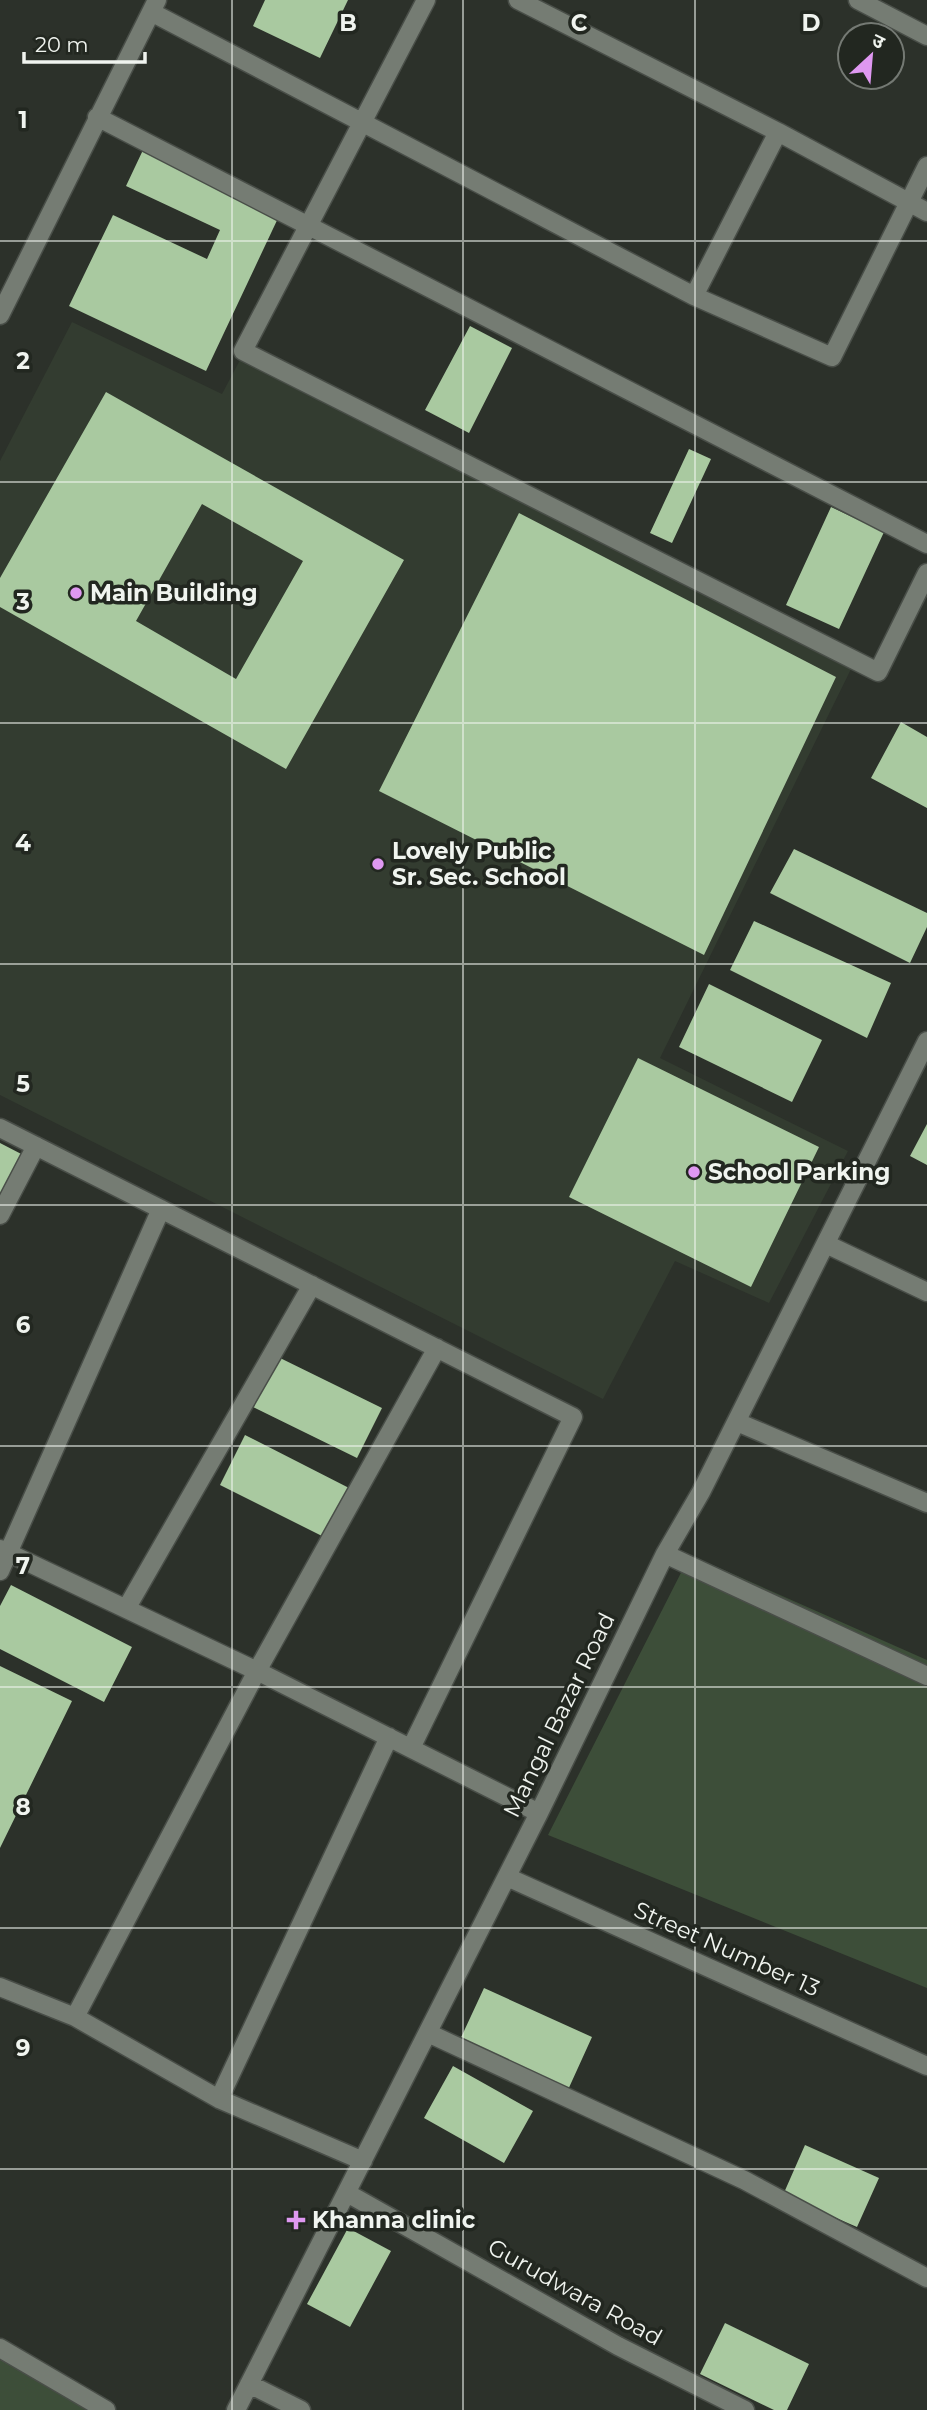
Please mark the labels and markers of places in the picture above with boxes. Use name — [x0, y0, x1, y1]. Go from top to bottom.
place label: Main Building — [90, 579, 258, 607]
marker: Main Building — [68, 585, 84, 601]
place label: Lovely Public Sr. Sec. School — [392, 837, 566, 891]
marker: Lovely Public Sr. Sec. School — [370, 856, 386, 872]
place label: School Parking — [708, 1158, 890, 1186]
marker: School Parking — [686, 1164, 702, 1180]
place label: Khanna clinic — [312, 2206, 476, 2234]
marker: Khanna clinic — [286, 2210, 306, 2230]

